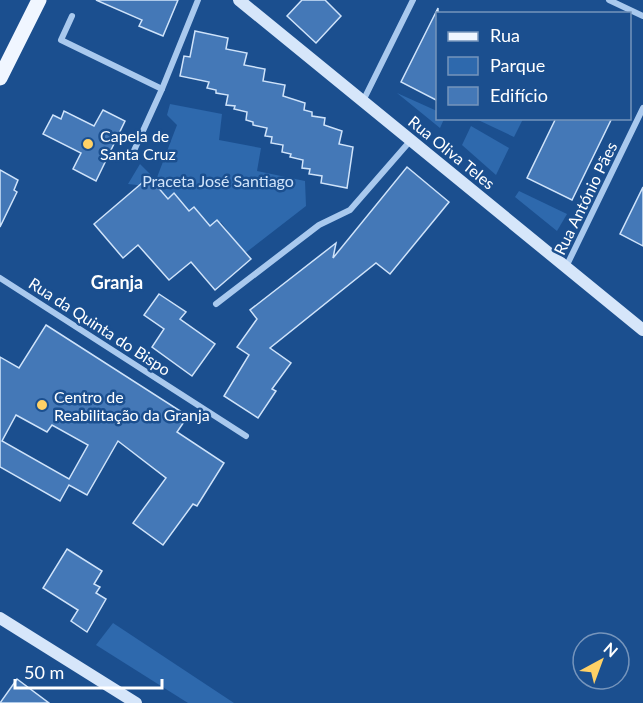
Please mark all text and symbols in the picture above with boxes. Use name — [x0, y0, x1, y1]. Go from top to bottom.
legend — [436, 12, 631, 120]
text: Rua — [490, 24, 520, 46]
text: Parque — [490, 54, 545, 76]
text: Edifício — [490, 84, 548, 106]
street label: Rua Oliva Teles — [405, 111, 499, 193]
place label: Capela de Santa Cruz — [100, 126, 176, 163]
marker: Capela de Santa Cruz — [81, 137, 95, 151]
street label: Rua António Pães — [549, 138, 621, 258]
park label: Praceta José Santiago — [142, 171, 294, 190]
district label: Granja — [91, 271, 143, 293]
street label: Rua da Quinta do Bispo — [26, 273, 174, 379]
place label: Centro de Reabilitação da Granja — [54, 387, 210, 424]
marker: Centro de Reabilitação da Granja — [35, 398, 49, 412]
north arrow — [571, 631, 631, 691]
text: N — [600, 638, 622, 661]
scale bar — [15, 652, 162, 690]
text: 50 m — [24, 661, 64, 683]

